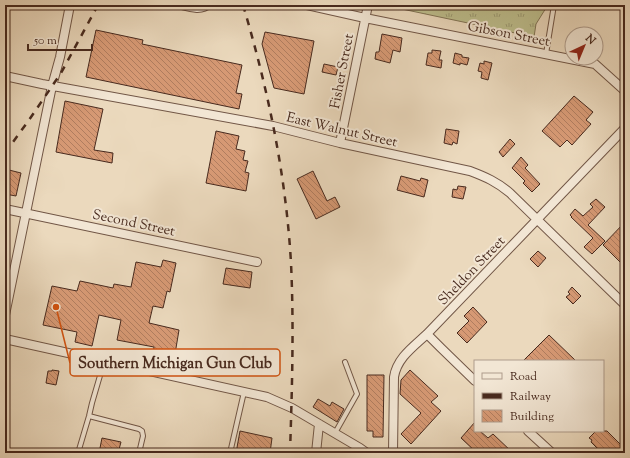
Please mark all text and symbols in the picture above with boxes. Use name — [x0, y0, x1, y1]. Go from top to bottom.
street label: Gibson Street — [466, 17, 552, 53]
scale bar — [28, 26, 92, 52]
north arrow — [564, 26, 604, 66]
text: N — [581, 30, 599, 48]
text: 50 m — [33, 32, 57, 50]
street label: Fisher Street — [326, 32, 360, 111]
street label: East Walnut Street — [284, 108, 399, 153]
street label: Second Street — [90, 205, 177, 243]
street label: Sheldon Street — [434, 232, 511, 311]
callout: Southern Michigan Gun Club — [70, 349, 280, 376]
text: Southern Michigan Gun Club — [78, 354, 272, 375]
legend — [474, 360, 604, 432]
text: Road — [510, 368, 537, 386]
text: Railway — [510, 388, 551, 406]
text: Building — [510, 408, 554, 426]

